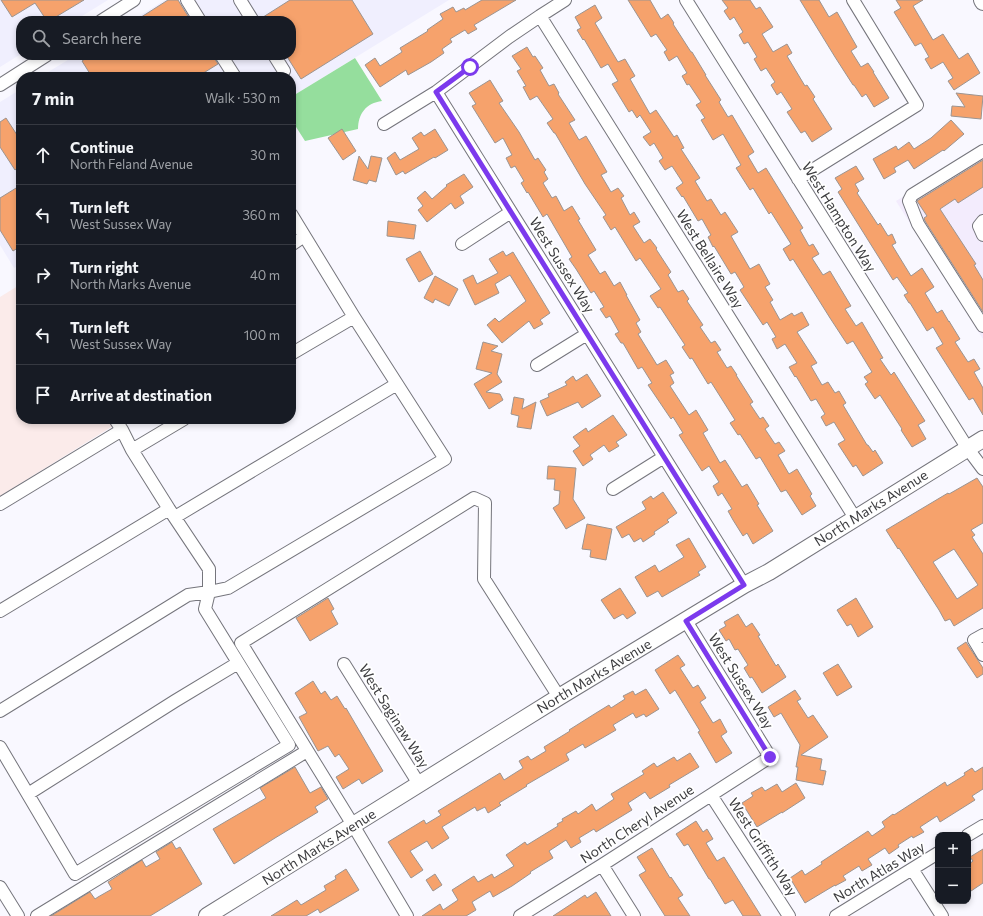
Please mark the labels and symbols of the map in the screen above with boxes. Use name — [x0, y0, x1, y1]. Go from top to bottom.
route start — [461, 58, 479, 76]
street label: West Hampton Way — [799, 159, 880, 275]
street label: West Bellaire Way — [673, 206, 748, 311]
street label: West Sussex Way — [526, 214, 599, 316]
street label: North Marks Avenue — [811, 466, 931, 549]
street label: West Sussex Way — [705, 630, 778, 732]
street label: North Marks Avenue — [533, 635, 654, 716]
street label: West Saginaw Way — [356, 661, 433, 771]
route end — [761, 748, 779, 766]
street label: North Cheryl Avenue — [577, 781, 697, 867]
street label: West Griffith Way — [725, 794, 801, 899]
street label: North Marks Avenue — [259, 805, 379, 888]
street label: North Atlas Way — [830, 838, 928, 906]

